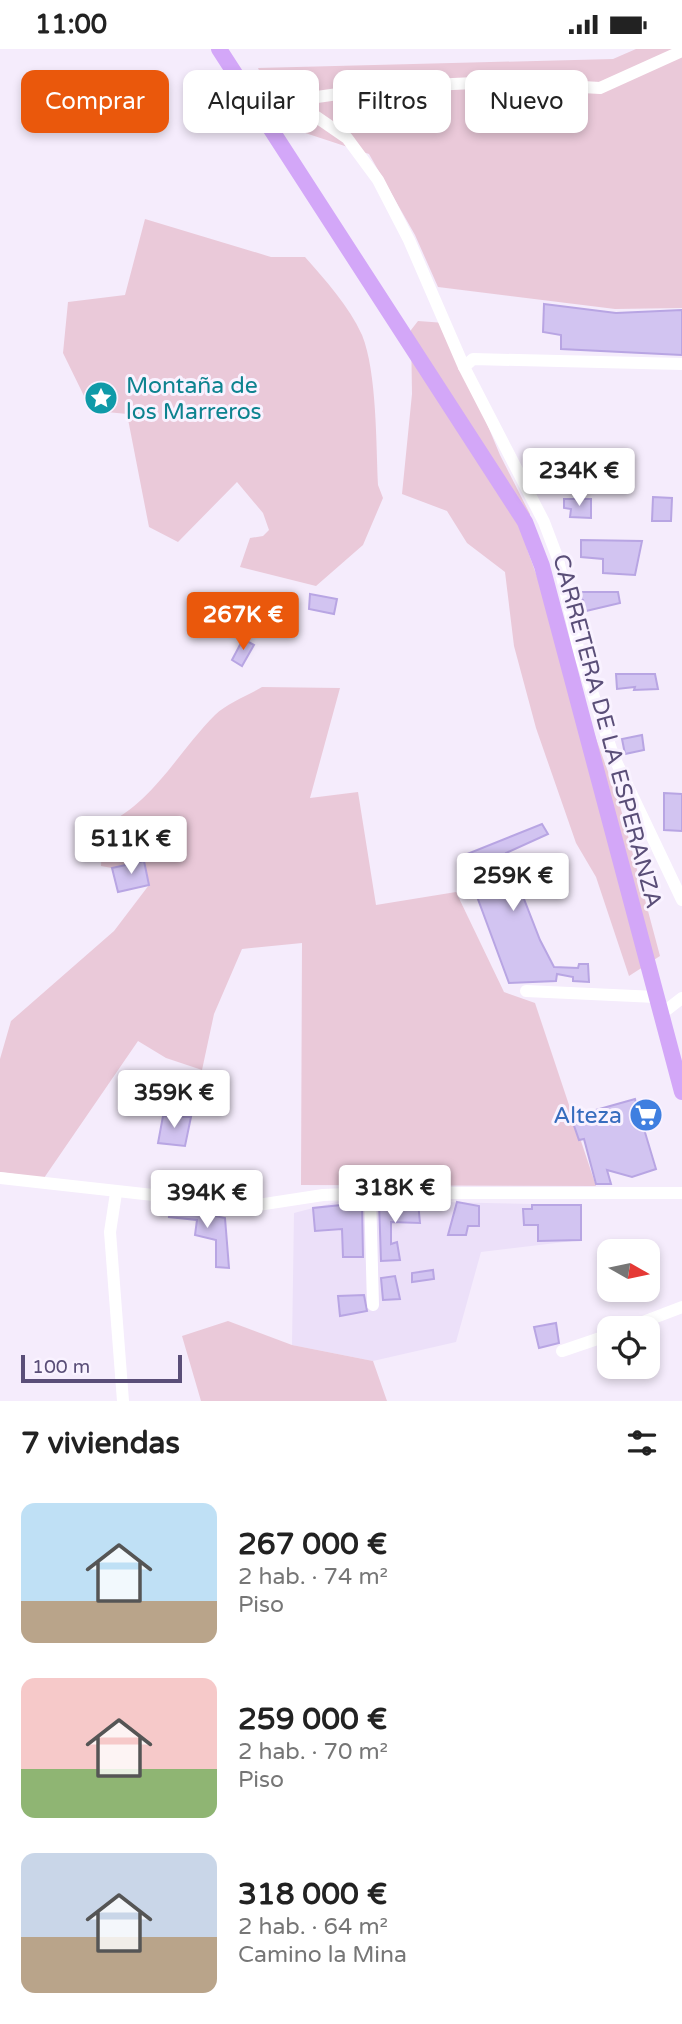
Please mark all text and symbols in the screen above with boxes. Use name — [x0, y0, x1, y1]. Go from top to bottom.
text: 11:00 — [35, 9, 107, 40]
chip: Comprar — [21, 70, 169, 133]
chip: Alquilar — [183, 70, 319, 133]
chip: Filtros — [333, 70, 451, 133]
chip: Nuevo — [465, 70, 588, 133]
place label: Montaña de los Marreros — [126, 372, 262, 426]
place icon: Montaña de los Marreros — [82, 379, 120, 417]
pin: 234K € — [522, 449, 636, 508]
text: 234K € — [539, 457, 619, 485]
street label: CARRETERA DE LA ESPERANZA — [546, 551, 668, 911]
pin: 267K € — [186, 593, 300, 652]
text: 267K € — [203, 601, 283, 629]
pin: 511K € — [74, 817, 188, 876]
text: 511K € — [91, 825, 171, 853]
pin: 259K € — [456, 853, 570, 913]
text: 259K € — [473, 862, 553, 890]
pin: 359K € — [117, 1070, 231, 1130]
text: 359K € — [134, 1079, 214, 1107]
supermarket icon: Alteza — [627, 1096, 665, 1134]
place label: Alteza — [553, 1102, 622, 1130]
pin: 318K € — [338, 1165, 452, 1225]
pin: 394K € — [150, 1171, 264, 1230]
text: 318K € — [355, 1174, 435, 1202]
text: 394K € — [167, 1179, 247, 1207]
north arrow — [597, 1239, 660, 1302]
map controls — [597, 1239, 660, 1379]
button: locate — [597, 1316, 660, 1379]
scale bar — [21, 1352, 182, 1384]
text: 100 m — [32, 1356, 90, 1378]
icon: filters — [623, 1424, 661, 1462]
text: 7 viviendas — [21, 1425, 180, 1462]
text: 267 000 € — [238, 1526, 387, 1563]
icon: home — [77, 1531, 161, 1615]
text: 2 hab. · 74 m² — [238, 1563, 388, 1591]
text: Piso — [238, 1591, 284, 1619]
text: 259 000 € — [238, 1701, 387, 1738]
icon: home — [77, 1706, 161, 1790]
text: 2 hab. · 70 m² — [238, 1738, 388, 1766]
text: Piso — [238, 1766, 284, 1794]
text: 318 000 € — [238, 1876, 387, 1913]
icon: home — [77, 1881, 161, 1965]
text: 2 hab. · 64 m² — [238, 1913, 388, 1941]
text: Camino la Mina — [238, 1941, 407, 1969]

